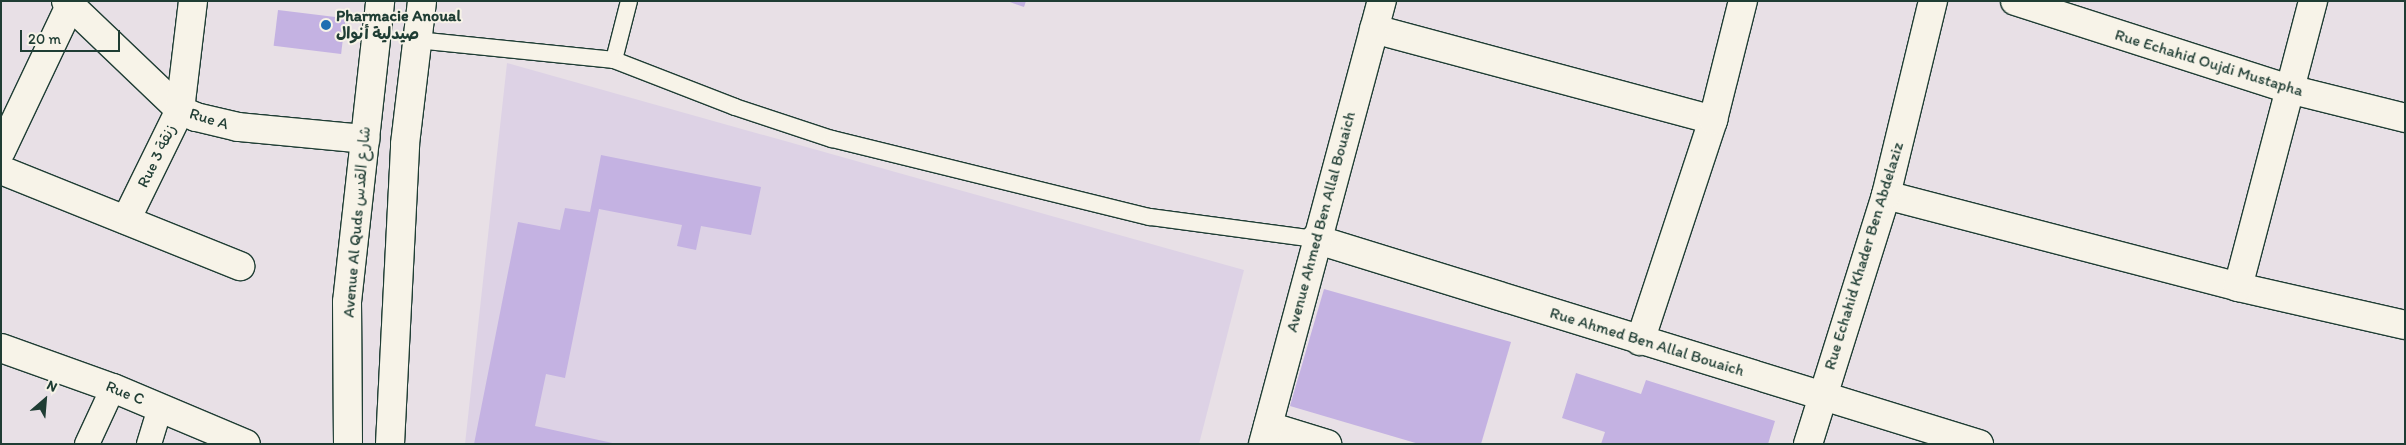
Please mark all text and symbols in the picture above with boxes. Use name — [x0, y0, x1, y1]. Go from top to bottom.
place label: Pharmacie Anoual صيدلية أنوال — [336, 6, 461, 44]
marker: Pharmacie Anoual صيدلية أنوال — [320, 19, 332, 31]
scale bar — [22, 20, 122, 52]
street label: Rue Echahid Oujdi Mustapha — [2112, 25, 2306, 101]
text: 20 m — [28, 30, 61, 48]
street label: Rue A — [187, 104, 231, 134]
street label: Avenue Ahmed Ben Allal Bouaich — [1282, 110, 1360, 334]
street label: Rue 3 زنقة — [133, 121, 181, 191]
street label: Avenue Al Quds شارع القدس — [339, 126, 375, 318]
street label: Rue Echahid Khader Ben Abdelaziz — [1820, 140, 1908, 372]
street label: Rue Ahmed Ben Allal Bouaich — [1547, 303, 1747, 381]
north arrow — [20, 375, 70, 425]
text: N — [44, 376, 60, 396]
street label: Rue C — [103, 377, 147, 409]

